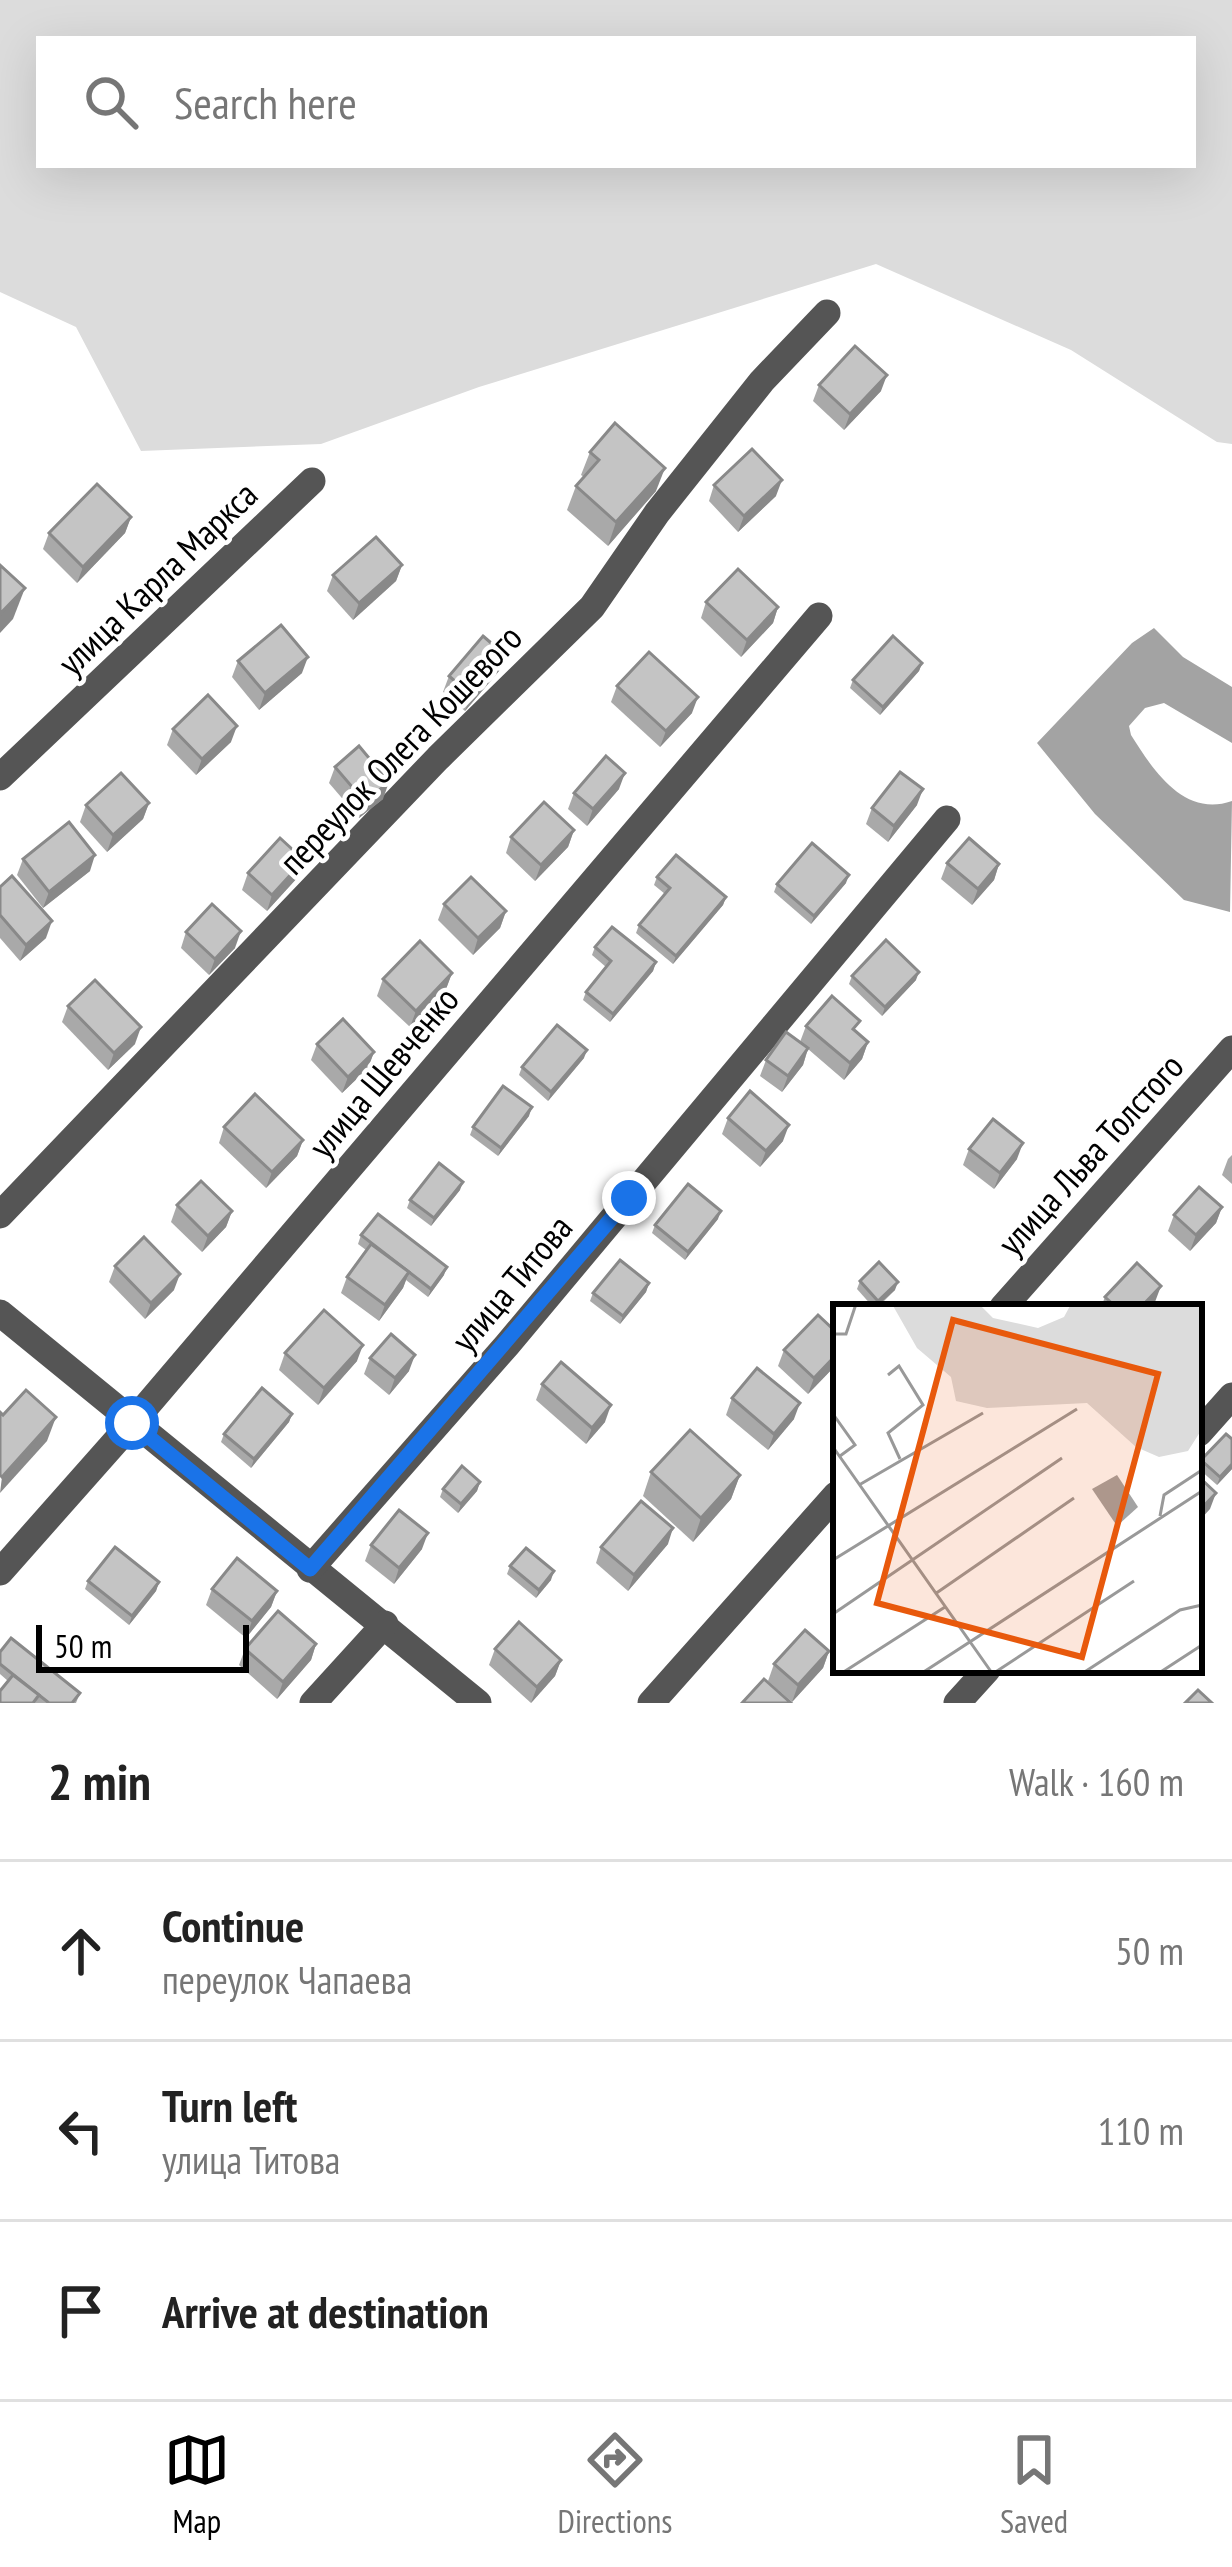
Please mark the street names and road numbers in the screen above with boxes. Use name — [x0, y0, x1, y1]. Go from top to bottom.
street label: улица Карла Маркса — [47, 471, 267, 685]
street label: переулок Олега Кошевого — [268, 614, 532, 884]
street label: улица Шевченко — [298, 976, 468, 1168]
street label: улица Льва Толстого — [987, 1043, 1193, 1265]
street label: улица Титова — [440, 1205, 582, 1361]

